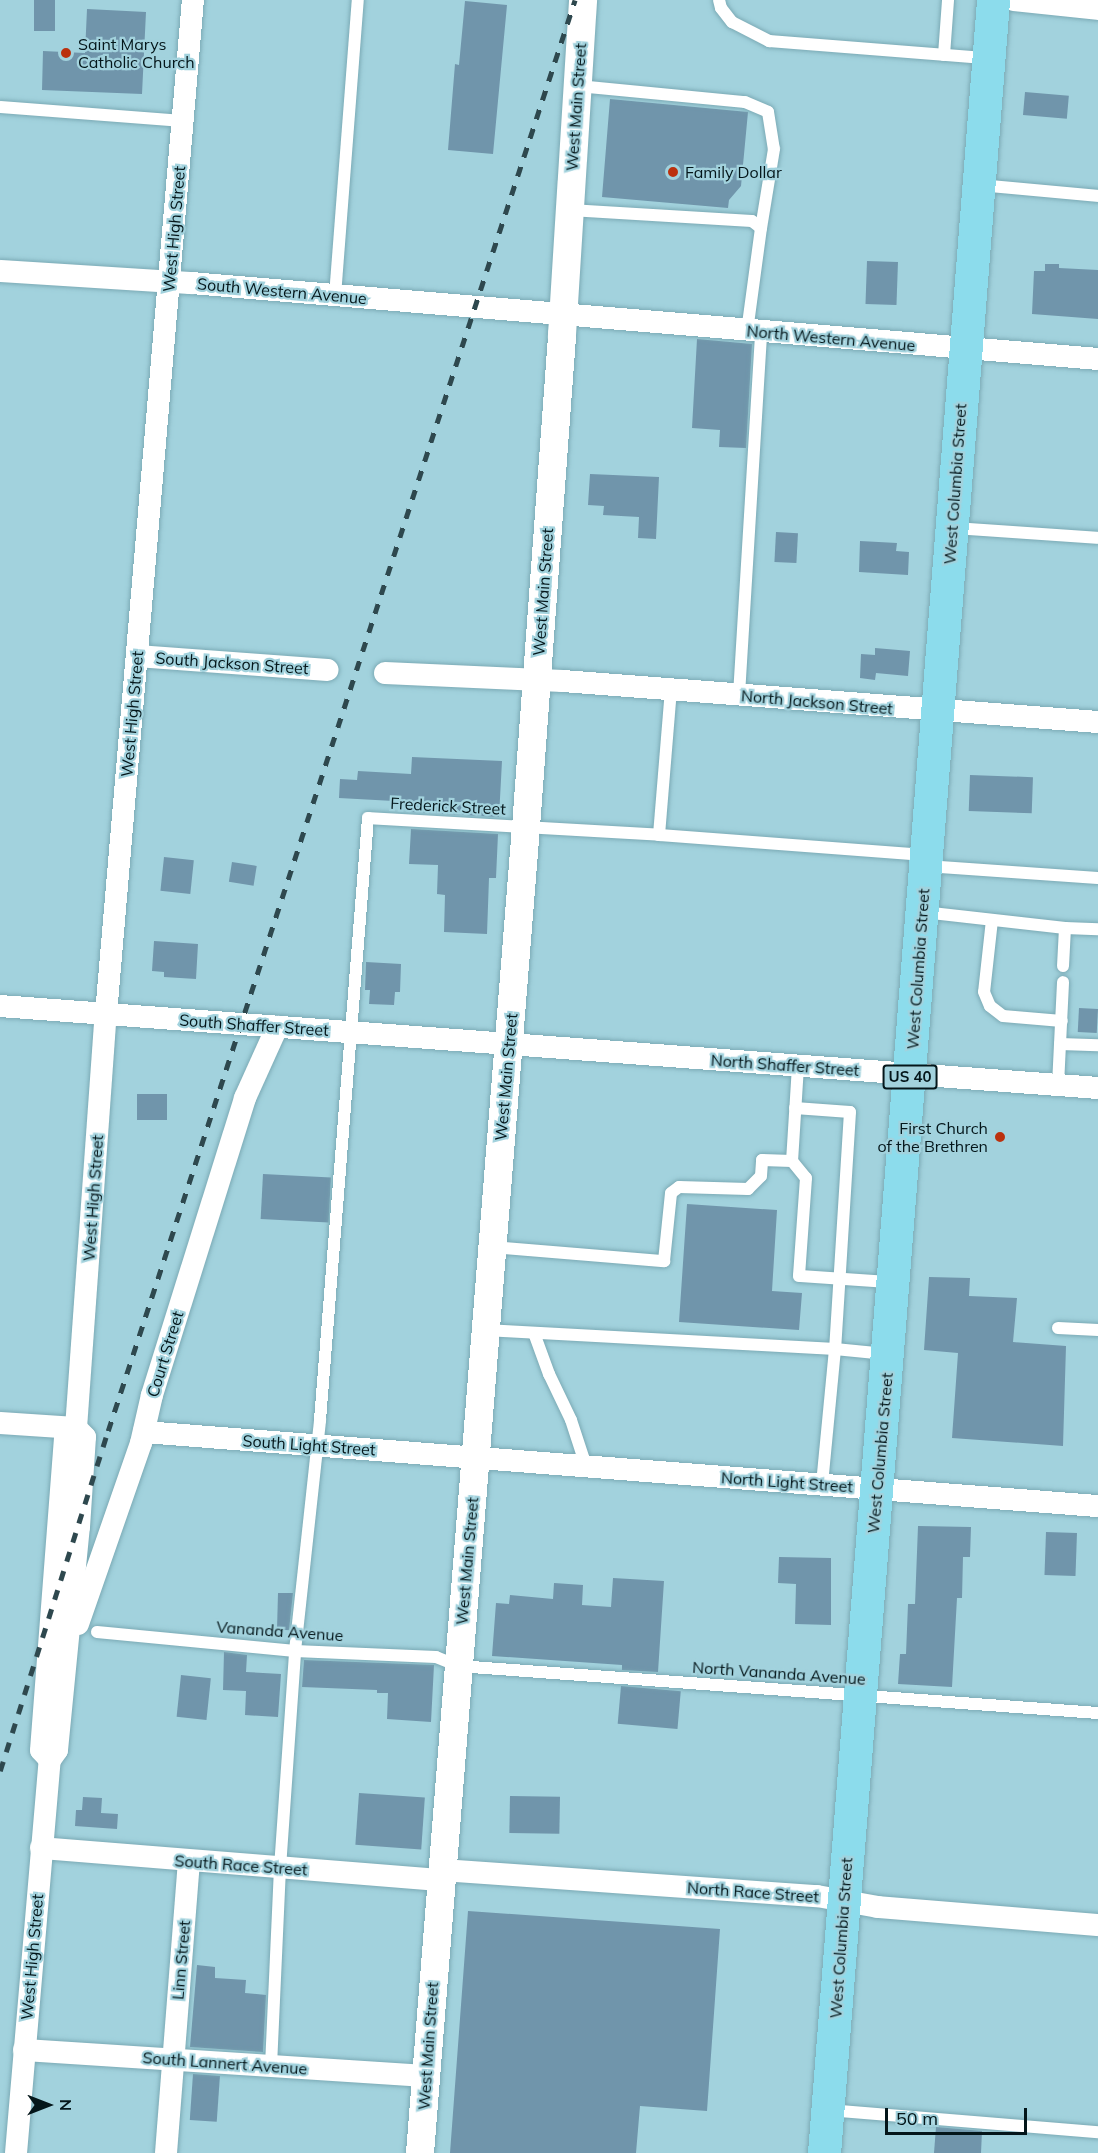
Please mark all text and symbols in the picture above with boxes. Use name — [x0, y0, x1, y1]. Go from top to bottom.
place label: Saint Marys Catholic Church — [78, 34, 195, 72]
street label: West Main Street — [562, 42, 590, 172]
marker: Saint Marys Catholic Church — [59, 46, 73, 60]
place label: Family Dollar — [685, 162, 782, 182]
street label: West High Street — [159, 165, 189, 293]
marker: Family Dollar — [666, 165, 680, 179]
street label: South Western Avenue — [196, 274, 368, 308]
street label: North Western Avenue — [746, 321, 916, 355]
street label: West Columbia Street — [940, 403, 970, 565]
street label: West Main Street — [529, 527, 557, 657]
street label: South Jackson Street — [155, 648, 309, 678]
street label: West High Street — [117, 650, 147, 778]
street label: North Jackson Street — [740, 686, 894, 718]
street label: Frederick Street — [390, 793, 506, 819]
street label: West Columbia Street — [903, 888, 933, 1050]
street label: South Shaffer Street — [179, 1010, 329, 1040]
street label: West Main Street — [491, 1012, 521, 1142]
street label: North Shaffer Street — [710, 1050, 860, 1080]
road number: US 40 — [882, 1065, 938, 1089]
place label: First Church of the Brethren — [877, 1118, 988, 1156]
marker: First Church of the Brethren — [993, 1130, 1007, 1144]
street label: West High Street — [79, 1134, 107, 1262]
street label: Court Street — [143, 1309, 187, 1399]
street label: West Columbia Street — [863, 1372, 897, 1534]
street label: South Light Street — [242, 1431, 376, 1459]
street label: North Light Street — [720, 1468, 854, 1496]
street label: West Main Street — [452, 1496, 482, 1626]
street label: Vananda Avenue — [216, 1617, 344, 1645]
street label: North Vananda Avenue — [692, 1657, 866, 1689]
street label: South Race Street — [174, 1851, 308, 1879]
street label: West Columbia Street — [826, 1857, 856, 2019]
street label: North Race Street — [686, 1878, 820, 1906]
street label: West High Street — [17, 1893, 47, 2021]
street label: Linn Street — [168, 1919, 194, 2001]
street label: West Main Street — [414, 1981, 442, 2111]
street label: South Lannert Avenue — [142, 2048, 308, 2078]
north arrow — [18, 2075, 78, 2135]
scale bar — [888, 2096, 1030, 2134]
text: N — [56, 2099, 76, 2111]
text: 50 m — [896, 2107, 938, 2130]

